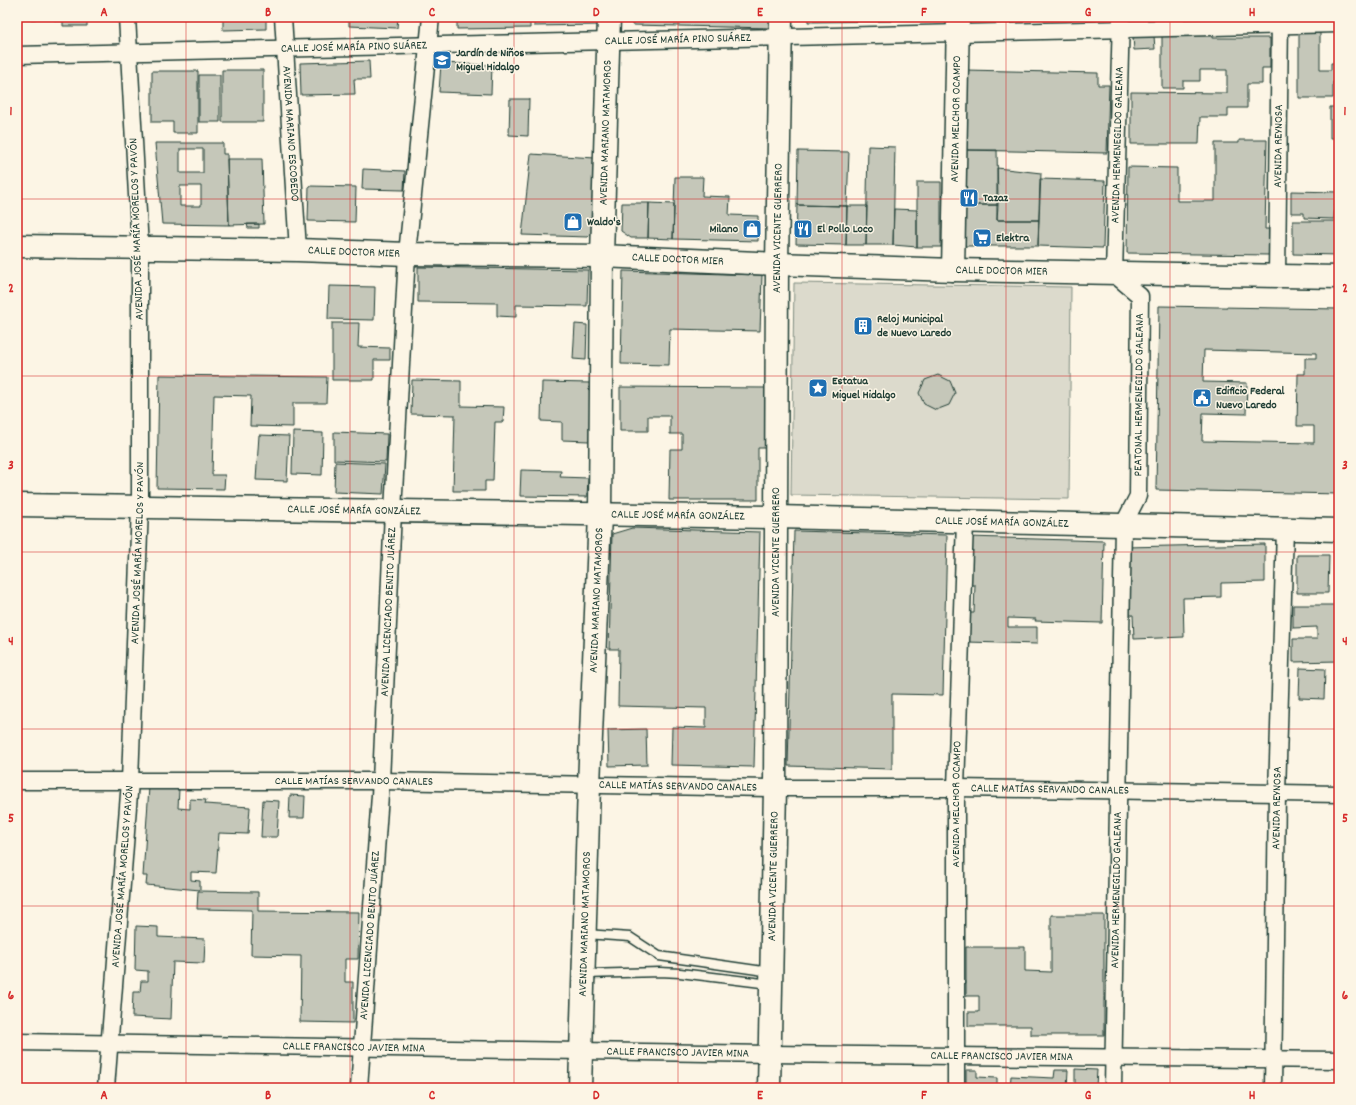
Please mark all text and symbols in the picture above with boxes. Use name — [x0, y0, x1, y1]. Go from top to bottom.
text: A — [100, 4, 108, 23]
text: B — [265, 4, 271, 23]
text: C — [429, 4, 436, 23]
text: D — [593, 4, 600, 23]
text: E — [757, 4, 764, 23]
text: F — [921, 4, 927, 23]
text: G — [1085, 4, 1092, 23]
text: H — [1249, 4, 1256, 23]
street label: CALLE JOSÉ MARÍA PINO SUÁREZ — [605, 29, 752, 50]
street label: CALLE JOSÉ MARÍA PINO SUÁREZ — [281, 37, 428, 57]
place label: Jardín de Niños Miguel Hidalgo — [456, 45, 524, 76]
school or university icon: Jardín de Niños Miguel Hidalgo — [431, 49, 453, 71]
street label: AVENIDA MELCHOR OCAMPO — [946, 55, 966, 183]
street label: AVENIDA MARIANO MATAMOROS — [595, 60, 616, 205]
street label: AVENIDA MARIANO ESCOBEDO — [278, 65, 303, 202]
street label: AVENIDA HERMENEGILDO GALEANA — [1107, 66, 1128, 224]
text: 1 — [10, 103, 13, 122]
text: 1 — [1344, 103, 1347, 122]
street label: AVENIDA REYNOSA — [1270, 104, 1287, 188]
street label: AVENIDA JOSÉ MARÍA MORELOS Y PAVÓN — [125, 138, 149, 320]
street label: AVENIDA VICENTE GUERRERO — [768, 163, 787, 293]
restaurant icon: Tazaz — [958, 187, 980, 209]
place label: Tazaz — [983, 190, 1009, 207]
shop icon: Waldo's — [562, 211, 584, 233]
place label: Waldo's — [587, 214, 621, 231]
shop icon: Milano — [741, 218, 763, 240]
restaurant icon: El Pollo Loco — [792, 218, 814, 240]
place label: Milano — [709, 221, 739, 238]
place label: El Pollo Loco — [817, 221, 874, 238]
supermarket icon: Elektra — [971, 227, 993, 249]
place label: Elektra — [996, 230, 1030, 247]
street label: CALLE DOCTOR MIER — [308, 242, 400, 262]
street label: CALLE DOCTOR MIER — [631, 249, 724, 270]
street label: CALLE DOCTOR MIER — [955, 262, 1048, 280]
text: 2 — [8, 280, 14, 299]
text: 2 — [1342, 280, 1348, 299]
place label: Reloj Municipal de Nuevo Laredo — [877, 311, 952, 342]
street label: PEATONAL HERMENEGILDO GALEANA — [1130, 313, 1148, 476]
building icon: Reloj Municipal de Nuevo Laredo — [852, 315, 874, 337]
place label: Estatua Miguel Hidalgo — [832, 373, 896, 404]
place icon: Estatua Miguel Hidalgo — [807, 377, 829, 399]
place label: Edificio Federal Nuevo Laredo — [1216, 383, 1285, 414]
public building icon: Edificio Federal Nuevo Laredo — [1191, 387, 1213, 409]
text: 3 — [8, 457, 14, 476]
text: 3 — [1342, 457, 1348, 476]
street label: AVENIDA JOSÉ MARÍA MORELOS Y PAVÓN — [126, 462, 149, 645]
street label: AVENIDA VICENTE GUERRERO — [767, 487, 785, 617]
street label: CALLE JOSÉ MARÍA GONZÁLEZ — [287, 501, 422, 520]
street label: CALLE JOSÉ MARÍA GONZÁLEZ — [611, 506, 746, 525]
street label: CALLE JOSÉ MARÍA GONZÁLEZ — [935, 512, 1069, 532]
street label: AVENIDA LICENCIADO BENITO JUÁREZ — [376, 526, 401, 697]
street label: AVENIDA MARIANO MATAMOROS — [585, 527, 608, 673]
text: 4 — [8, 633, 14, 652]
text: 4 — [1342, 633, 1348, 652]
street label: AVENIDA MELCHOR OCAMPO — [948, 740, 966, 867]
street label: AVENIDA REYNOSA — [1268, 766, 1286, 850]
street label: CALLE MATÍAS SERVANDO CANALES — [275, 773, 433, 790]
street label: CALLE MATÍAS SERVANDO CANALES — [599, 776, 757, 796]
street label: CALLE MATÍAS SERVANDO CANALES — [971, 780, 1129, 799]
street label: AVENIDA JOSÉ MARÍA MORELOS Y PAVÓN — [107, 785, 138, 968]
text: 5 — [8, 810, 14, 829]
text: 5 — [1342, 810, 1348, 829]
street label: AVENIDA VICENTE GUERRERO — [763, 811, 783, 941]
street label: AVENIDA HERMENEGILDO GALEANA — [1107, 811, 1126, 969]
street label: AVENIDA LICENCIADO BENITO JUÁREZ — [355, 850, 385, 1020]
street label: AVENIDA MARIANO MATAMOROS — [574, 851, 596, 997]
text: 6 — [8, 987, 15, 1006]
text: 6 — [1342, 987, 1349, 1006]
street label: CALLE FRANCISCO JAVIER MINA — [283, 1038, 426, 1057]
street label: CALLE FRANCISCO JAVIER MINA — [606, 1043, 750, 1062]
street label: CALLE FRANCISCO JAVIER MINA — [931, 1047, 1074, 1066]
text: A — [100, 1087, 108, 1105]
text: B — [265, 1087, 271, 1105]
text: C — [429, 1087, 436, 1105]
text: D — [593, 1087, 600, 1105]
text: E — [757, 1087, 764, 1105]
text: F — [921, 1087, 927, 1105]
text: G — [1085, 1087, 1092, 1105]
text: H — [1249, 1087, 1256, 1105]

